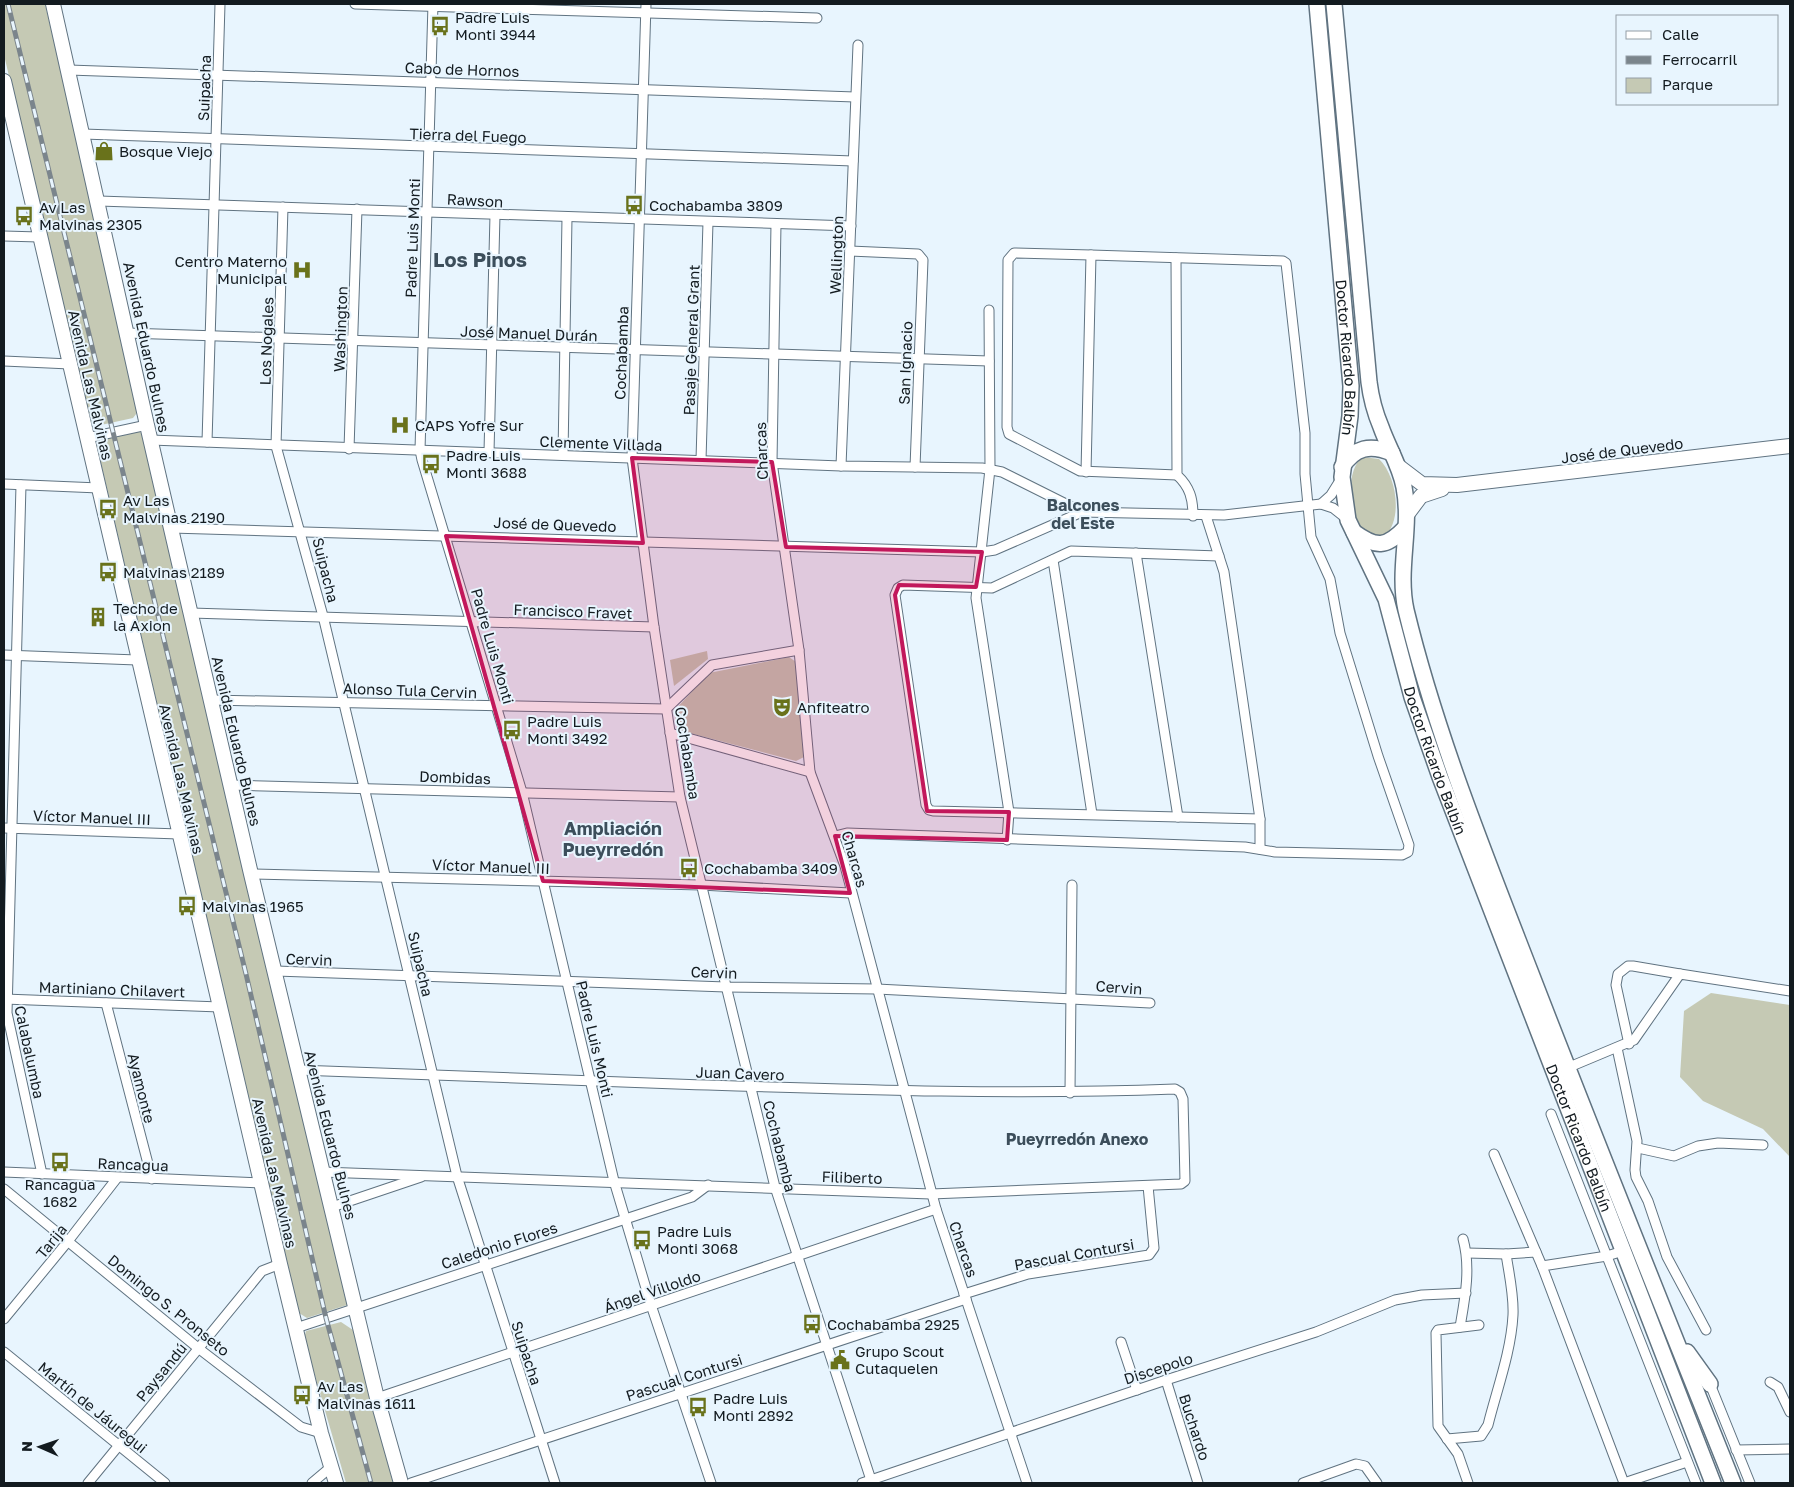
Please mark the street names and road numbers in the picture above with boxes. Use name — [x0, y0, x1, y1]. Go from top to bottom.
street label: Suipacha — [194, 55, 214, 121]
street label: Cabo de Hornos — [404, 58, 520, 80]
street label: Tierra del Fuego — [409, 124, 527, 146]
street label: Padre Luis Monti — [401, 178, 423, 298]
street label: Rawson — [446, 190, 504, 210]
street label: Wellington — [826, 215, 846, 295]
street label: Avenida Eduardo Bulnes — [120, 260, 174, 434]
street label: Pasaje General Grant — [679, 264, 703, 416]
street label: Doctor Ricardo Balbín — [1333, 279, 1360, 437]
street label: Washington — [330, 286, 350, 372]
street label: Los Nogales — [255, 296, 277, 386]
street label: Cochabamba — [610, 306, 632, 400]
street label: Avenida Las Malvinas — [65, 308, 117, 462]
street label: San Ignacio — [895, 321, 915, 405]
street label: José Manuel Durán — [460, 322, 598, 344]
street label: Charcas — [751, 422, 771, 480]
street label: Clemente Villada — [539, 432, 663, 454]
street label: José de Quevedo — [1560, 434, 1684, 466]
street label: José de Quevedo — [493, 513, 617, 535]
street label: Suipacha — [309, 536, 343, 604]
street label: Padre Luis Monti — [468, 586, 518, 706]
street label: Francisco Fravet — [513, 600, 633, 622]
street label: Avenida Eduardo Bulnes — [209, 654, 265, 828]
street label: Alonso Tula Cervin — [343, 679, 477, 701]
street label: Doctor Ricardo Balbín — [1400, 684, 1470, 837]
street label: Avenida Las Malvinas — [156, 702, 208, 856]
street label: Cochabamba — [672, 705, 704, 801]
street label: Dombidas — [419, 767, 491, 787]
street label: Víctor Manuel III — [33, 806, 151, 828]
street label: Charcas — [838, 829, 872, 890]
street label: Víctor Manuel III — [432, 855, 550, 877]
street label: Suipacha — [405, 930, 437, 998]
street label: Cervin — [285, 949, 333, 969]
street label: Cervin — [690, 962, 738, 982]
street label: Cervin — [1095, 976, 1143, 998]
street label: Martiniano Chilavert — [38, 977, 186, 1001]
street label: Padre Luis Monti — [573, 979, 617, 1099]
street label: Calabalumba — [11, 1004, 49, 1100]
street label: Avenida Eduardo Bulnes — [301, 1048, 361, 1222]
street label: Ayamonte — [125, 1051, 159, 1125]
street label: Doctor Ricardo Balbín — [1543, 1061, 1616, 1214]
street label: Juan Cavero — [695, 1062, 785, 1084]
street label: Avenida Las Malvinas — [249, 1096, 301, 1250]
street label: Cochabamba — [760, 1098, 800, 1194]
street label: Rancagua — [97, 1154, 169, 1174]
street label: Filiberto — [821, 1167, 883, 1187]
street label: Caledonio Flores — [439, 1218, 559, 1272]
street label: Charcas — [946, 1219, 982, 1279]
street label: Tarija — [32, 1220, 70, 1262]
street label: Pascual Contursi — [1013, 1235, 1135, 1273]
street label: Domingo S. Pronseto — [105, 1250, 233, 1360]
street label: Ángel Villoldo — [601, 1266, 703, 1316]
street label: Suipacha — [508, 1319, 546, 1387]
street label: Paysandú — [132, 1339, 190, 1405]
street label: Discepolo — [1121, 1348, 1195, 1388]
street label: Pascual Contursi — [623, 1350, 745, 1404]
street label: Martín de Jáuregui — [35, 1358, 151, 1456]
street label: Buchardo — [1176, 1391, 1214, 1463]

